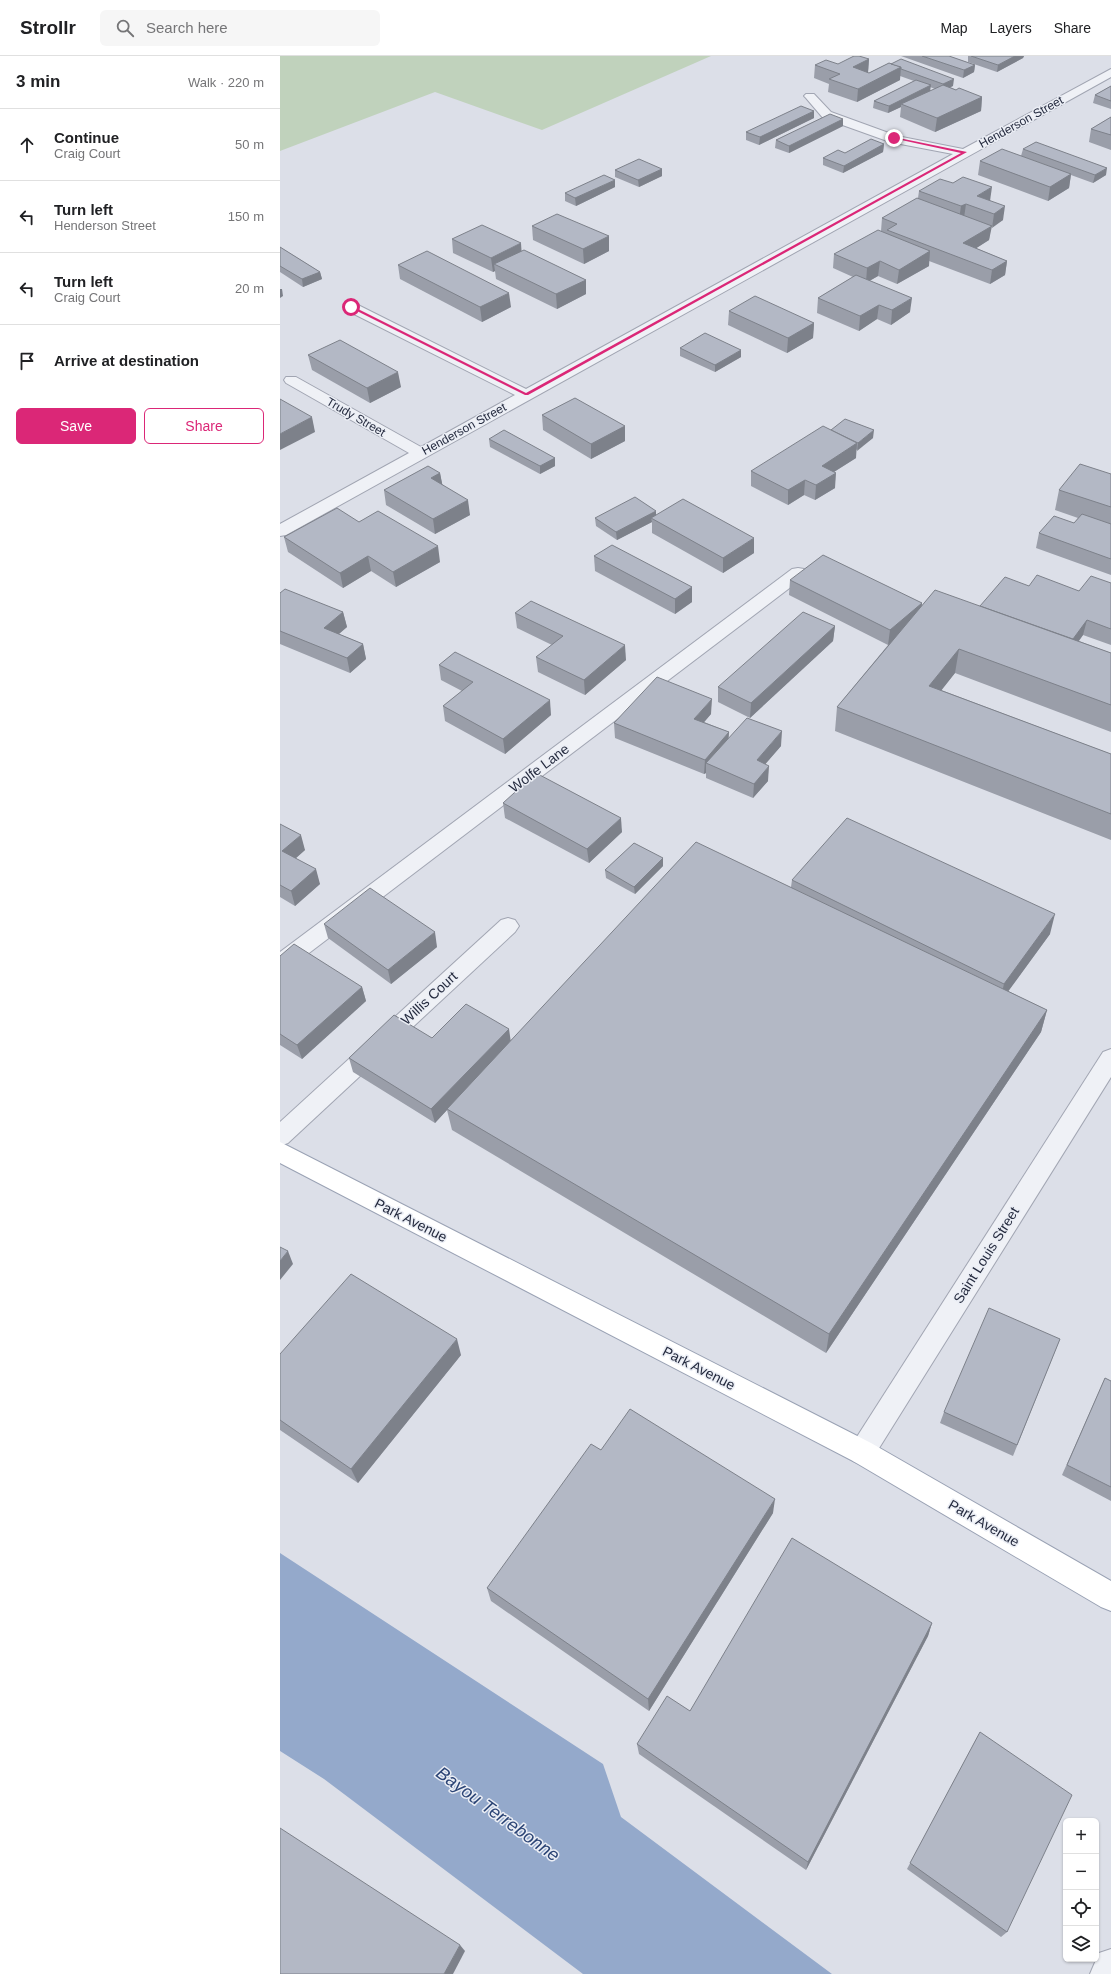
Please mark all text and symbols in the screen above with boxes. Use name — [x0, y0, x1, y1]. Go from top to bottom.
search box — [100, 10, 380, 46]
text: Strollr — [20, 17, 76, 38]
icon: search — [114, 17, 136, 39]
text: Search here — [146, 19, 228, 36]
text: Map — [940, 20, 968, 36]
text: Layers — [990, 20, 1032, 36]
text: Share — [1054, 20, 1091, 36]
text: 3 min — [16, 72, 60, 91]
text: Walk · 220 m — [188, 75, 264, 90]
street label: Henderson Street — [976, 93, 1066, 151]
text: Continue — [54, 129, 119, 146]
route end — [885, 129, 903, 147]
icon: ahead — [16, 134, 38, 156]
text: 50 m — [235, 137, 264, 152]
text: Craig Court — [54, 146, 120, 161]
text: Turn left — [54, 201, 113, 218]
icon: left — [16, 206, 38, 228]
text: 150 m — [228, 209, 264, 224]
text: Henderson Street — [54, 218, 156, 233]
text: Turn left — [54, 273, 113, 290]
icon: left — [16, 278, 38, 300]
text: 20 m — [235, 281, 264, 296]
text: Craig Court — [54, 290, 120, 305]
route start — [342, 298, 360, 316]
icon: arrive — [16, 350, 38, 372]
text: Arrive at destination — [54, 352, 199, 369]
street label: Trudy Street — [324, 395, 388, 440]
street label: Henderson Street — [419, 400, 509, 458]
button: Save — [16, 408, 136, 444]
button: Share — [144, 408, 264, 444]
street label: Wolfe Lane — [506, 740, 572, 796]
street label: Willis Court — [398, 968, 460, 1028]
street label: Park Avenue — [372, 1195, 450, 1245]
street label: Saint Louis Street — [950, 1204, 1022, 1306]
street label: Park Avenue — [660, 1343, 738, 1393]
street label: Park Avenue — [946, 1496, 1022, 1550]
water label: Bayou Terrebonne — [432, 1763, 564, 1865]
map controls — [1063, 1818, 1099, 1962]
button: + — [1063, 1818, 1099, 1854]
button: − — [1063, 1854, 1099, 1890]
button: locate — [1063, 1890, 1099, 1926]
button: layers — [1063, 1926, 1099, 1962]

